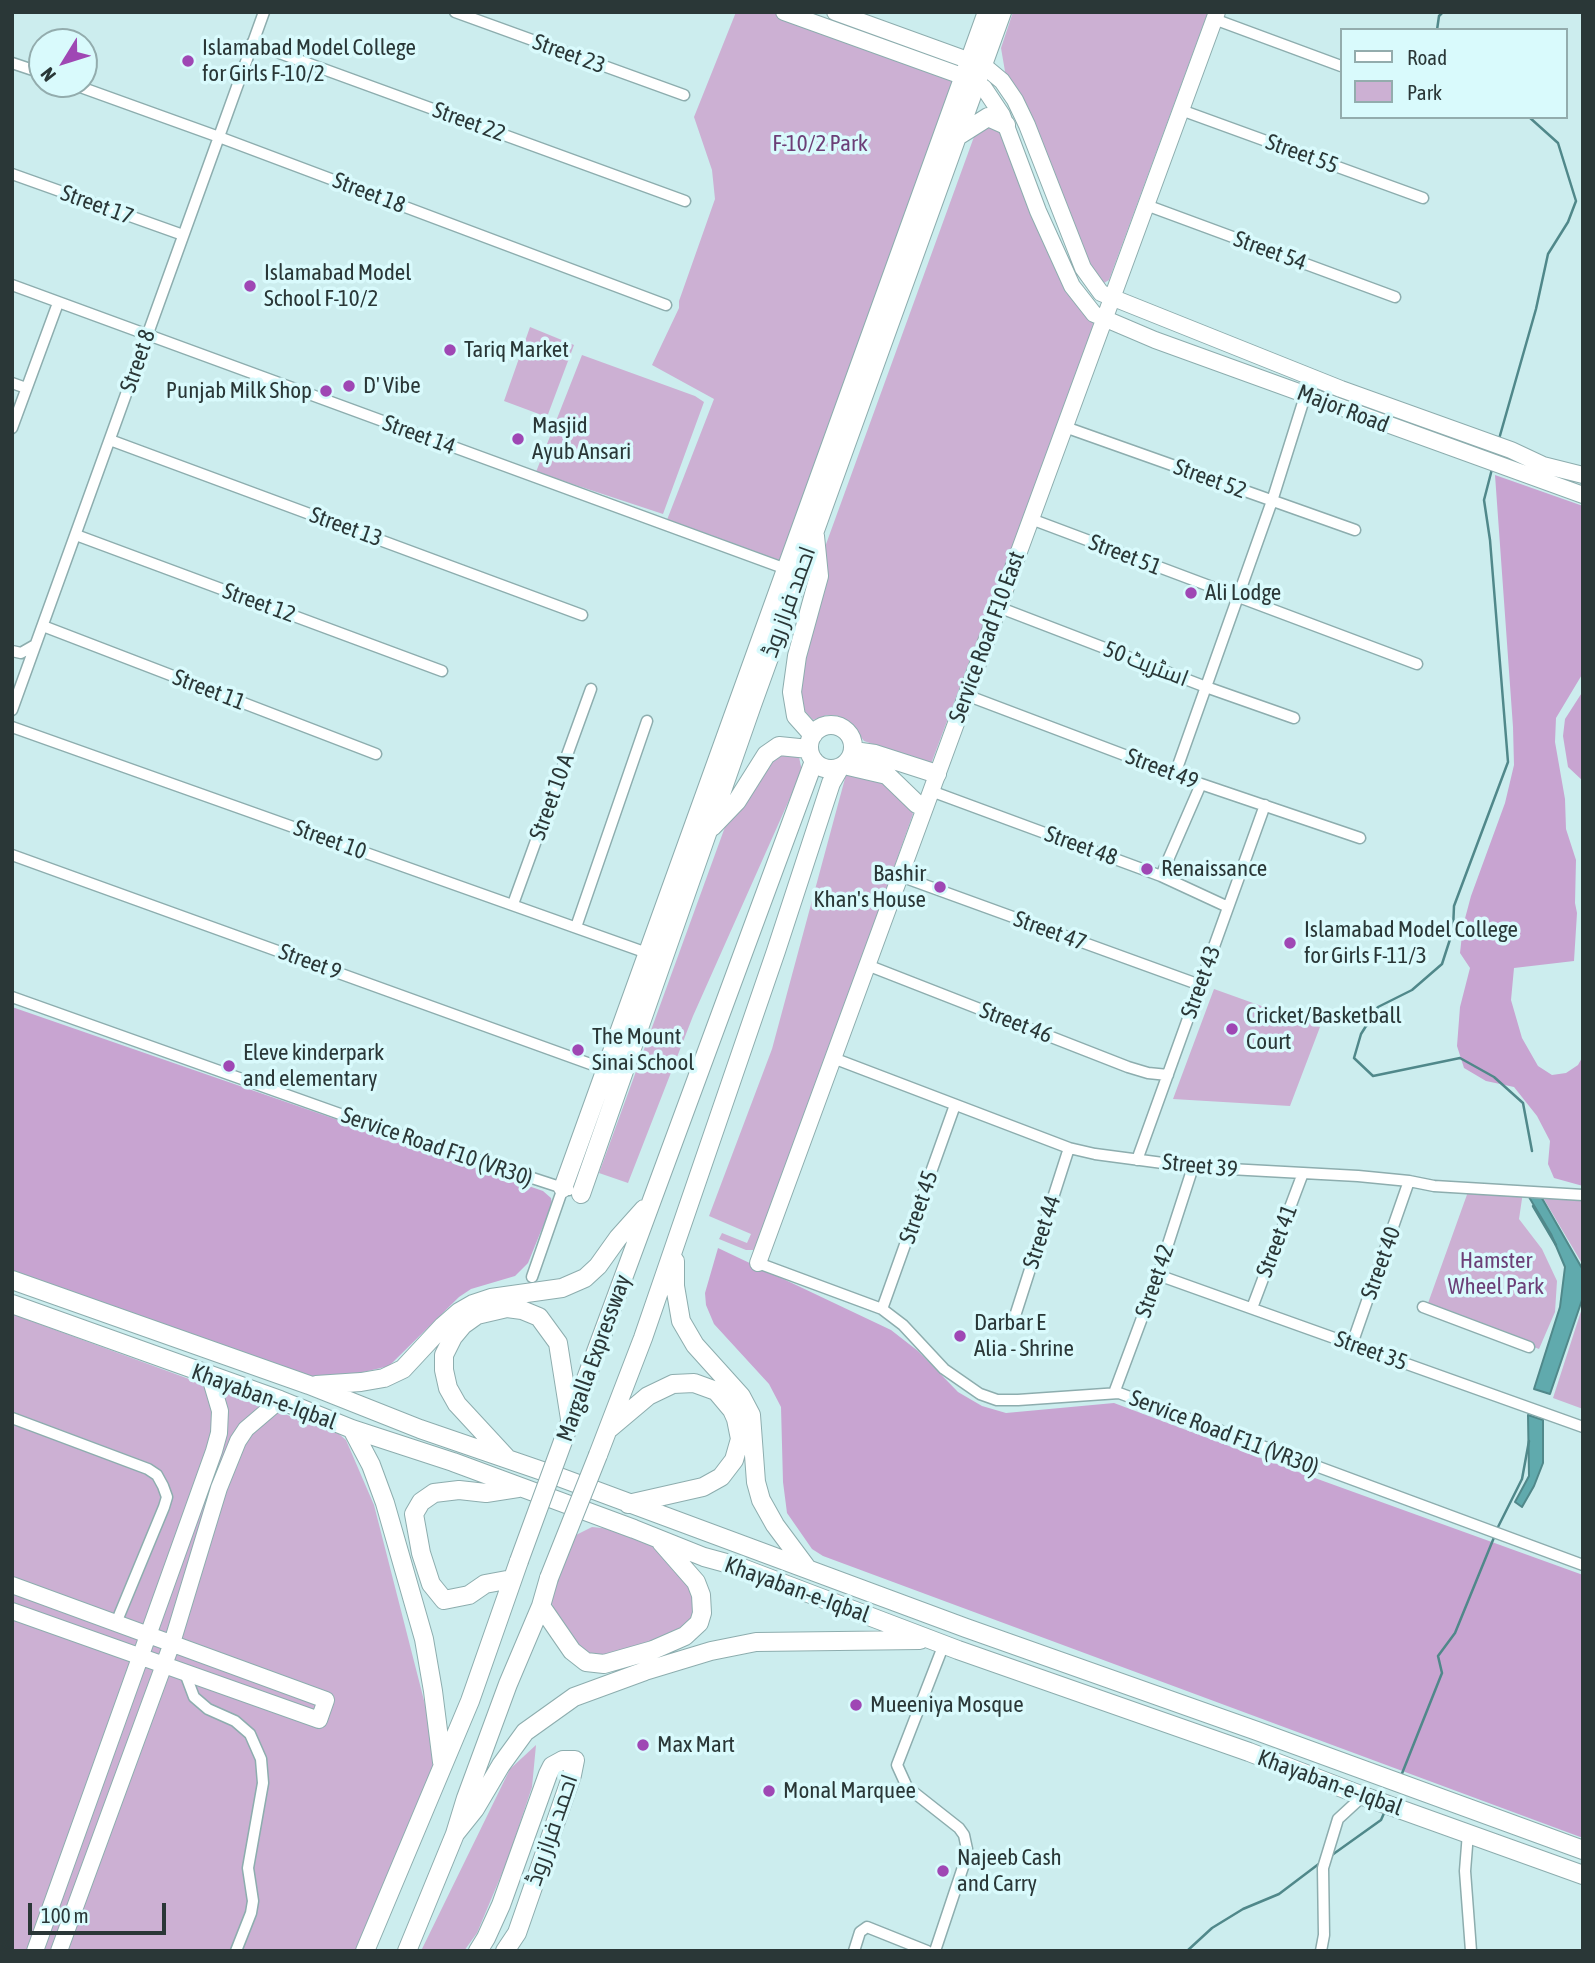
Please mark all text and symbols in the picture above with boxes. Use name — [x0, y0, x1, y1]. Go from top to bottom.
north arrow — [28, 28, 98, 98]
street label: Street 23 — [529, 28, 609, 80]
legend — [1340, 28, 1567, 119]
place label: Islamabad Model College for Girls F-10/2 — [202, 34, 416, 88]
text: Road — [1407, 45, 1447, 69]
marker: Islamabad Model College for Girls F-10/2 — [180, 53, 196, 69]
text: N — [36, 64, 60, 86]
text: Park — [1407, 80, 1442, 104]
street label: Street 22 — [429, 96, 509, 148]
street label: Street 55 — [1262, 128, 1342, 180]
park label: F-10/2 Park — [772, 130, 868, 158]
street label: Street 18 — [329, 167, 409, 219]
street label: Street 17 — [57, 179, 137, 231]
street label: Street 54 — [1230, 225, 1310, 277]
place label: Islamabad Model School F-10/2 — [264, 259, 411, 313]
marker: Islamabad Model School F-10/2 — [242, 278, 258, 294]
street label: Street 8 — [114, 326, 162, 396]
place label: Tariq Market — [464, 336, 569, 364]
marker: Tariq Market — [442, 342, 458, 358]
place label: D' Vibe — [363, 372, 421, 400]
place label: Punjab Milk Shop — [166, 377, 312, 405]
marker: D' Vibe — [341, 378, 357, 394]
street label: Major Road — [1293, 379, 1393, 439]
marker: Punjab Milk Shop — [318, 383, 334, 399]
street label: Street 14 — [379, 409, 459, 461]
place label: Masjid Ayub Ansari — [532, 412, 631, 466]
marker: Masjid Ayub Ansari — [510, 431, 526, 447]
street label: Street 52 — [1170, 453, 1250, 505]
street label: Street 13 — [306, 501, 386, 553]
street label: Street 51 — [1085, 529, 1165, 581]
street label: احمد فراز روڈ — [756, 543, 822, 661]
street label: Service Road F10 East — [943, 548, 1031, 726]
street label: Street 12 — [219, 577, 299, 629]
place label: Ali Lodge — [1205, 579, 1281, 607]
marker: Ali Lodge — [1183, 585, 1199, 601]
street label: اسٹریٹ 50 — [1100, 635, 1192, 693]
street label: Street 11 — [169, 664, 249, 716]
street label: Street 49 — [1122, 743, 1202, 795]
street label: Street 10 A — [524, 750, 580, 844]
street label: Street 10 — [290, 814, 370, 866]
street label: Street 48 — [1041, 820, 1121, 872]
place label: Renaissance — [1161, 855, 1267, 883]
place label: Bashir Khan's House — [813, 860, 926, 914]
marker: Renaissance — [1139, 861, 1155, 877]
marker: Bashir Khan's House — [932, 879, 948, 895]
street label: Street 47 — [1010, 905, 1090, 957]
place label: Islamabad Model College for Girls F-11/3 — [1304, 916, 1518, 970]
marker: Islamabad Model College for Girls F-11/3 — [1282, 935, 1298, 951]
street label: Street 9 — [275, 938, 345, 986]
street label: Street 43 — [1175, 942, 1227, 1022]
street label: Street 46 — [976, 997, 1056, 1049]
place label: Cricket/Basketball Court — [1246, 1002, 1402, 1056]
marker: Cricket/Basketball Court — [1224, 1021, 1240, 1037]
place label: The Mount Sinai School — [592, 1023, 694, 1077]
place label: Eleve kinderpark and elementary — [243, 1039, 384, 1093]
marker: The Mount Sinai School — [570, 1042, 586, 1058]
marker: Eleve kinderpark and elementary — [221, 1058, 237, 1074]
street label: Service Road F10 (VR30) — [338, 1101, 536, 1193]
street label: Street 39 — [1161, 1148, 1239, 1184]
street label: Street 45 — [894, 1167, 944, 1247]
street label: Street 44 — [1017, 1192, 1067, 1272]
street label: Street 41 — [1251, 1201, 1303, 1281]
street label: Street 40 — [1355, 1223, 1407, 1303]
street label: Street 42 — [1130, 1241, 1180, 1321]
park label: Hamster Wheel Park — [1448, 1247, 1544, 1301]
street label: Margalla Expressway — [551, 1271, 637, 1445]
place label: Darbar E Alia - Shrine — [974, 1309, 1074, 1363]
street label: Street 35 — [1331, 1325, 1411, 1377]
marker: Darbar E Alia - Shrine — [952, 1328, 968, 1344]
street label: Khayaban-e-Iqbal — [188, 1358, 340, 1436]
street label: Service Road F11 (VR30) — [1126, 1384, 1322, 1482]
street label: Khayaban-e-Iqbal — [721, 1551, 873, 1629]
place label: Mueeniya Mosque — [870, 1691, 1024, 1719]
marker: Mueeniya Mosque — [848, 1697, 864, 1713]
place label: Max Mart — [657, 1731, 735, 1759]
marker: Max Mart — [635, 1737, 651, 1753]
street label: Khayaban-e-Iqbal — [1254, 1744, 1406, 1822]
street label: احمد فراز روڈ — [520, 1771, 584, 1889]
place label: Monal Marquee — [783, 1777, 916, 1805]
marker: Monal Marquee — [761, 1783, 777, 1799]
place label: Najeeb Cash and Carry — [957, 1844, 1062, 1898]
marker: Najeeb Cash and Carry — [935, 1863, 951, 1879]
scale bar — [32, 1890, 170, 1934]
text: 100 m — [41, 1903, 89, 1927]

